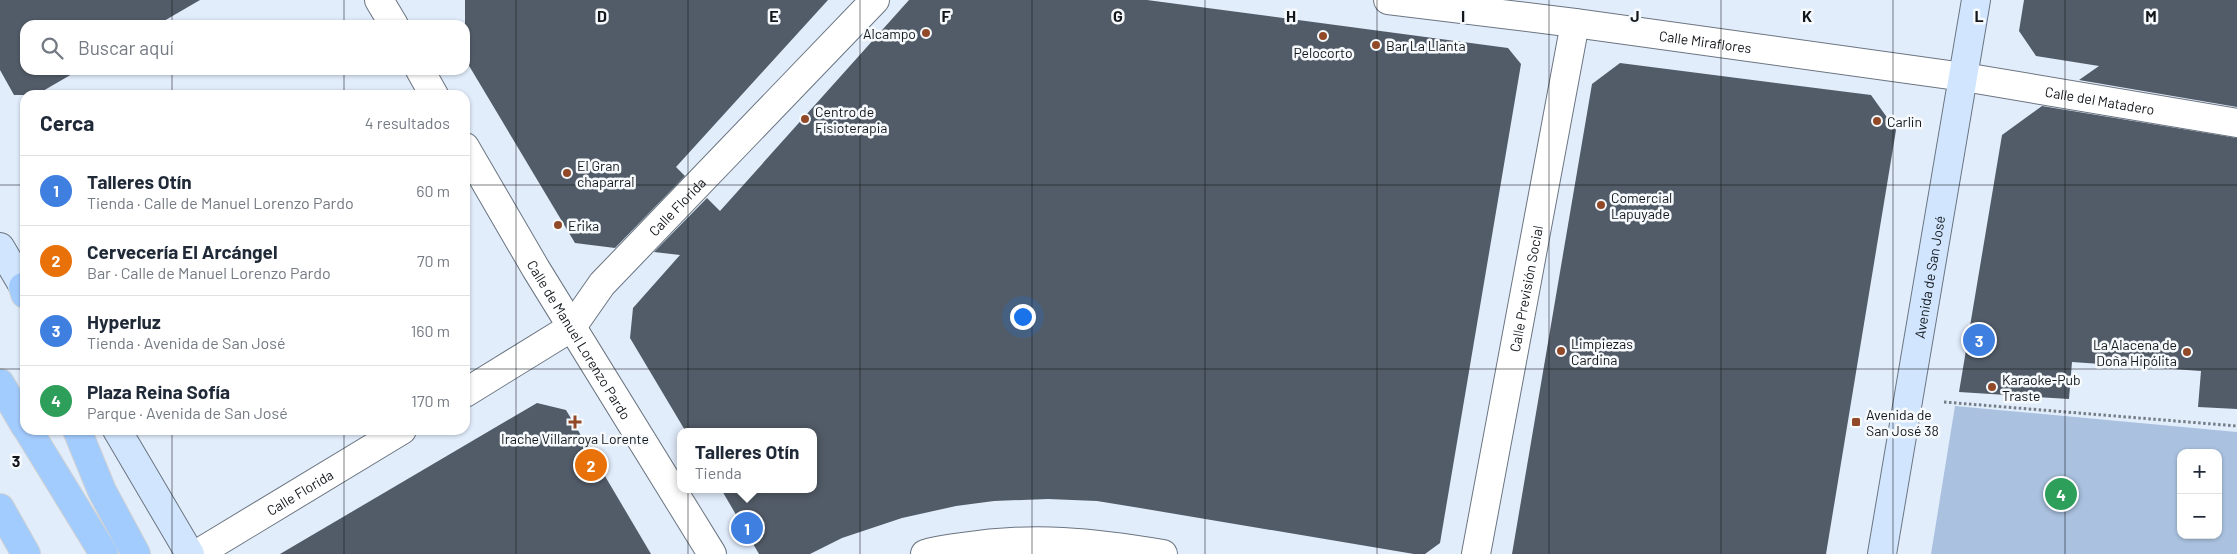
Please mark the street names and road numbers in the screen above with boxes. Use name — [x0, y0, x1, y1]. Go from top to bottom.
street label: Calle Miraflores — [1658, 26, 1753, 56]
street label: Calle del Matadero — [2044, 82, 2156, 117]
street label: Calle Florida — [645, 173, 709, 239]
street label: Avenida de San José — [1910, 214, 1948, 340]
street label: Calle Previsión Social — [1505, 224, 1546, 353]
street label: Calle de Manuel Lorenzo Pardo — [524, 257, 635, 422]
street label: Calle Florida — [263, 465, 336, 518]

